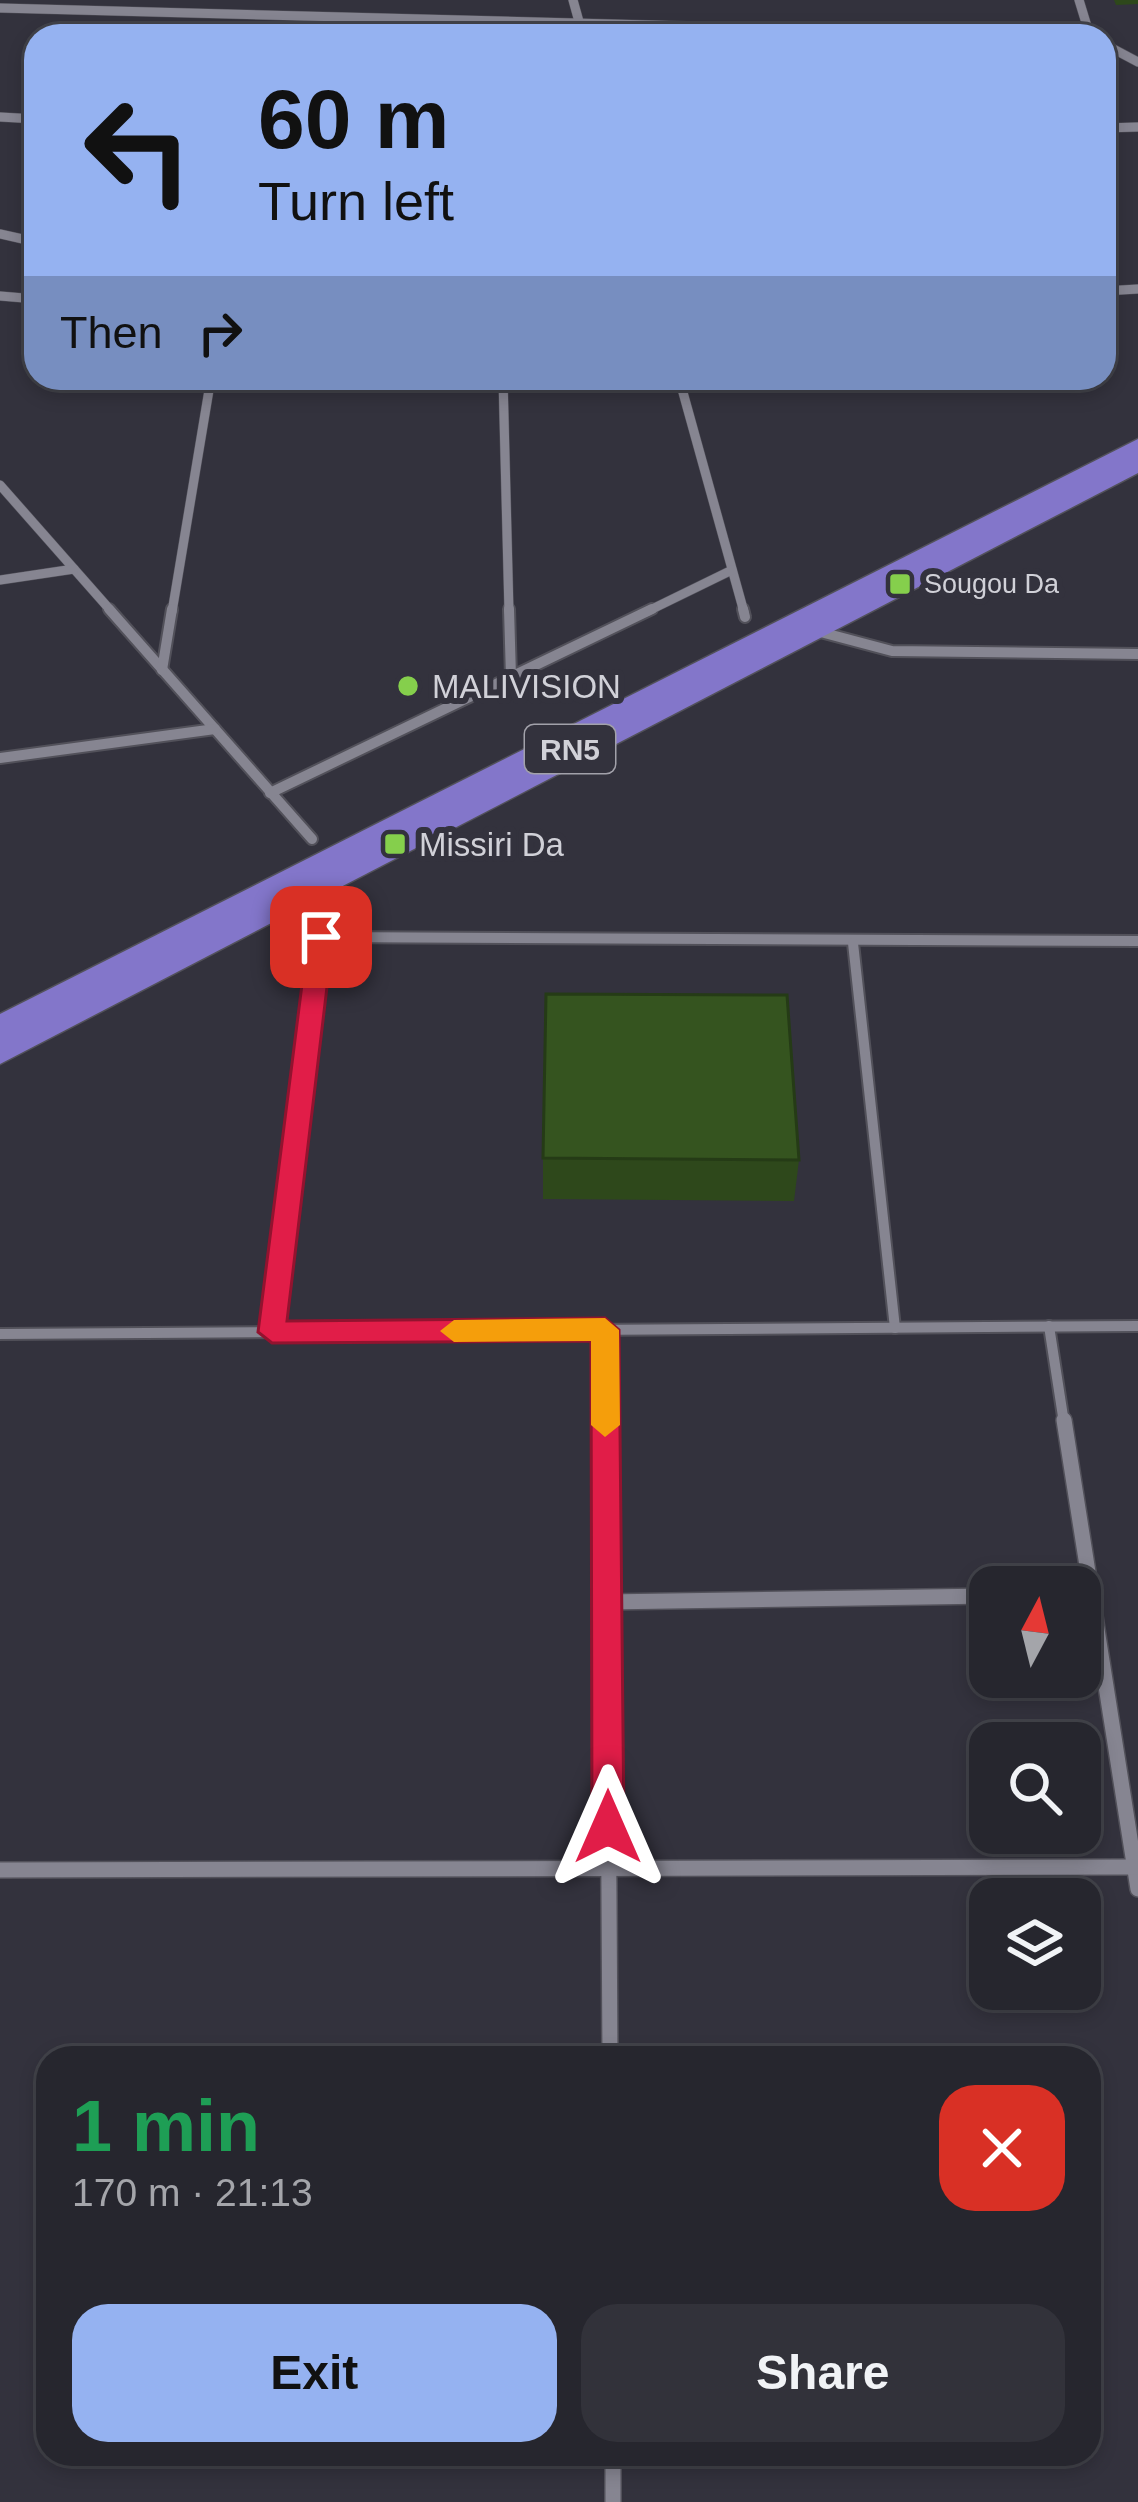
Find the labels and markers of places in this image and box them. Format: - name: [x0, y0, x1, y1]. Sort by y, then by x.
- place label: Sougou Da: [924, 569, 1060, 599]
- marker: Sougou Da: [887, 571, 913, 597]
- place label: MALIVISION: [432, 668, 621, 705]
- marker: MALIVISION: [395, 673, 421, 699]
- place label: Missiri Da: [419, 826, 564, 863]
- marker: Missiri Da: [382, 831, 408, 857]
- pin: [270, 886, 372, 988]

